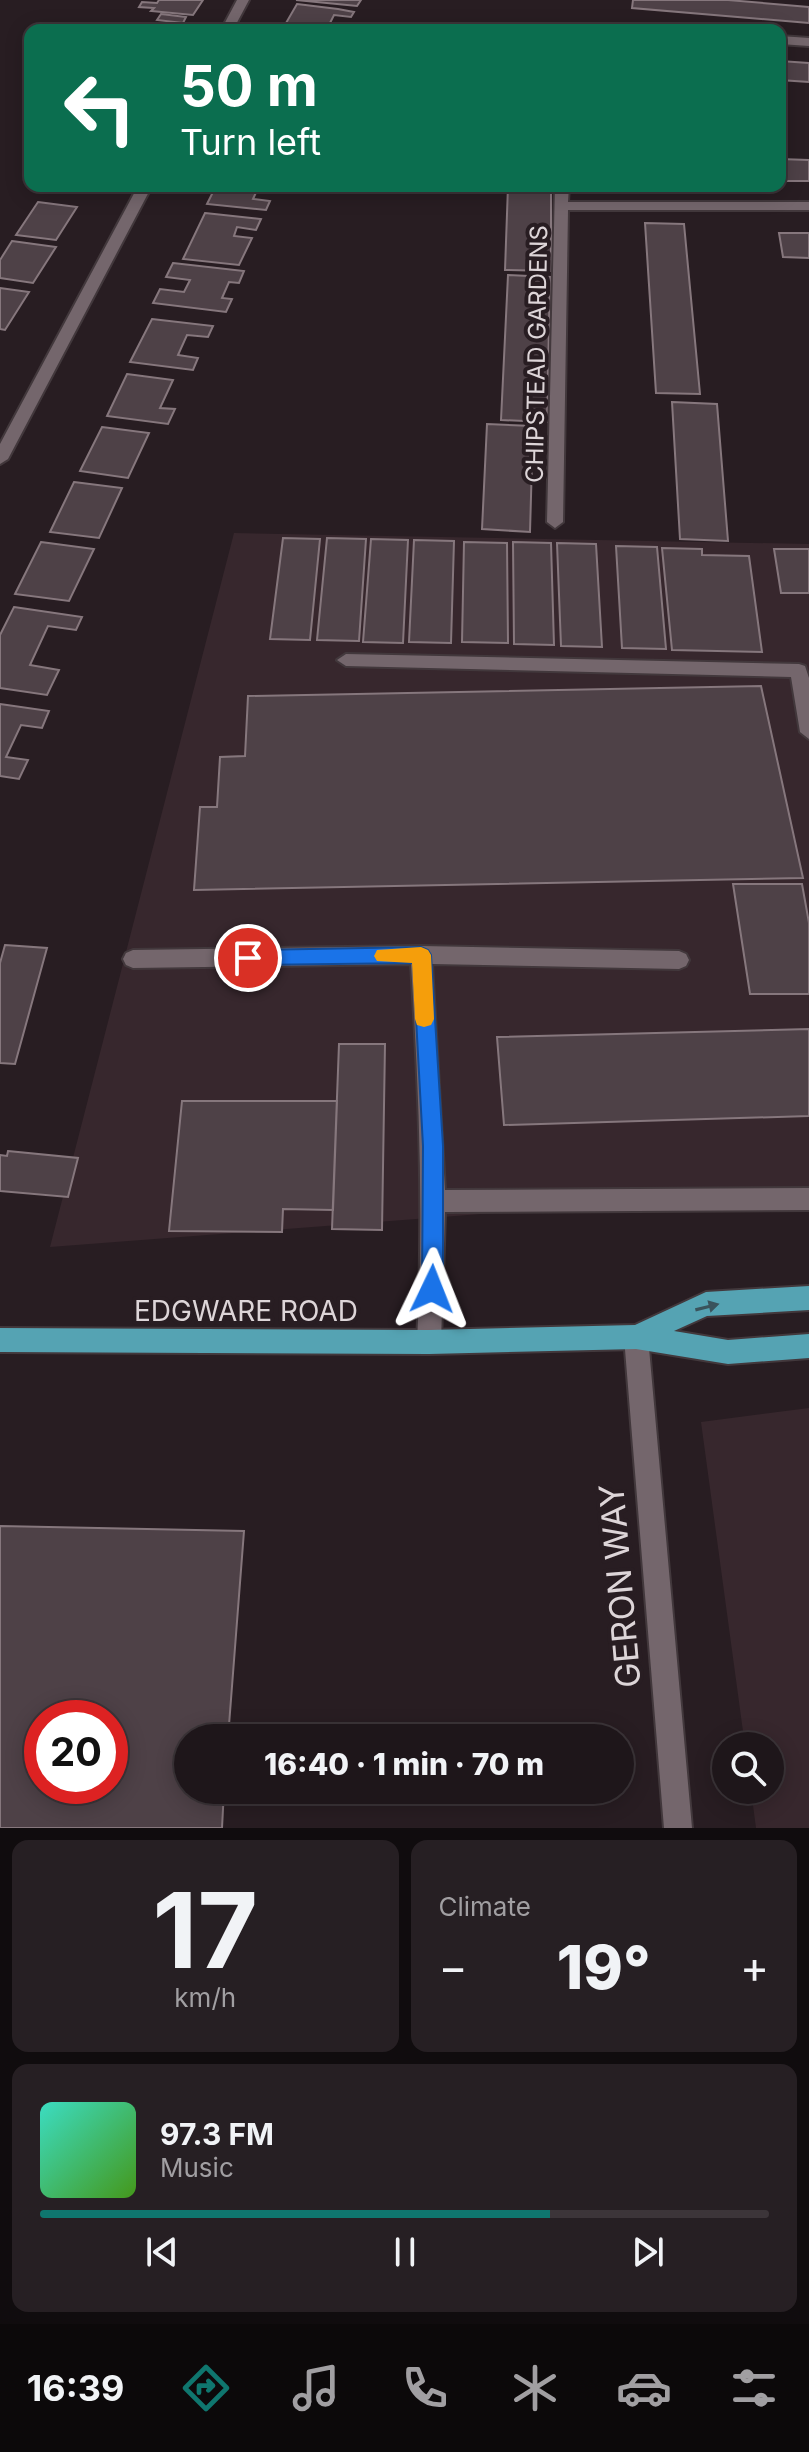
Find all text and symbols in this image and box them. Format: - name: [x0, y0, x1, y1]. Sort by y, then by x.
- text: 50 m: [180, 52, 318, 120]
- icon: left: [48, 56, 152, 160]
- text: Turn left: [180, 120, 321, 164]
- street label: CHIPSTEAD GARDENS: [520, 225, 553, 483]
- pin: [214, 924, 282, 992]
- icon: arrive: [226, 936, 270, 980]
- position arrow: [390, 1247, 474, 1331]
- street label: EDGWARE ROAD: [134, 1294, 358, 1328]
- one-way arrow: [695, 1300, 720, 1312]
- street label: GERON WAY: [590, 1482, 649, 1690]
- speed limit sign: 20: [24, 1700, 128, 1804]
- map controls: [712, 1732, 784, 1804]
- button: search: [712, 1732, 784, 1804]
- text: 16:40 · 1 min · 70 m: [264, 1746, 544, 1782]
- text: 17: [153, 1867, 258, 1993]
- text: Climate: [439, 1891, 531, 1922]
- text: 19°: [557, 1931, 651, 2003]
- text: −: [439, 1940, 468, 1994]
- text: +: [740, 1940, 769, 1994]
- text: km/h: [174, 1982, 236, 2013]
- text: 97.3 FM: [160, 2116, 274, 2152]
- text: Music: [160, 2152, 234, 2183]
- icon: previous: [140, 2230, 184, 2274]
- icon: pause: [383, 2230, 427, 2274]
- icon: next: [626, 2230, 670, 2274]
- icon: directions: [178, 2360, 234, 2416]
- icon: music: [288, 2360, 344, 2416]
- icon: phone: [397, 2360, 453, 2416]
- icon: climate: [507, 2360, 563, 2416]
- icon: car: [616, 2360, 672, 2416]
- icon: filters: [726, 2360, 782, 2416]
- text: 16:39: [27, 2366, 124, 2410]

